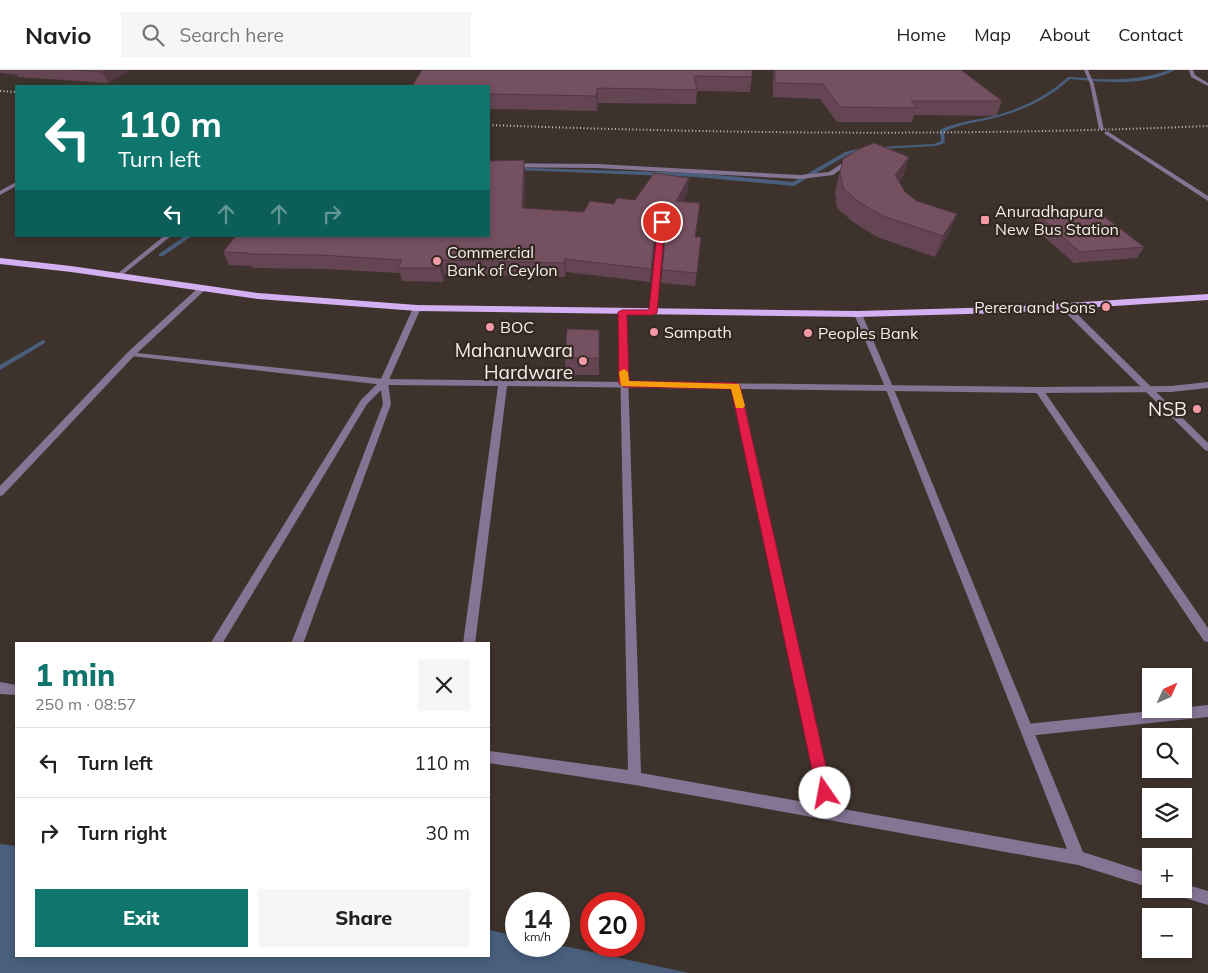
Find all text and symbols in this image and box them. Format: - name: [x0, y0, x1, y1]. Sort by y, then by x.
- search box: [121, 12, 471, 57]
- text: Navio: [25, 20, 91, 50]
- icon: search: [139, 21, 167, 49]
- text: Search here: [179, 23, 284, 47]
- text: Home: [896, 23, 946, 46]
- text: Map: [974, 23, 1011, 46]
- text: About: [1039, 23, 1090, 46]
- text: Contact: [1118, 23, 1183, 46]
- text: 110 m: [118, 102, 222, 146]
- icon: left: [35, 105, 100, 170]
- text: Turn left: [118, 145, 201, 173]
- icon: left: [159, 200, 187, 228]
- icon: ahead: [212, 200, 240, 228]
- icon: ahead: [265, 200, 293, 228]
- icon: right: [318, 200, 346, 228]
- pin: [641, 201, 683, 243]
- place label: Anuradhapura New Bus Station: [995, 201, 1119, 239]
- icon: arrive: [648, 208, 676, 236]
- marker: Anuradhapura New Bus Station: [979, 214, 991, 226]
- place label: Commercial Bank of Ceylon: [447, 242, 558, 280]
- marker: Commercial Bank of Ceylon: [431, 255, 443, 267]
- place label: Perera and Sons: [974, 297, 1096, 317]
- marker: Perera and Sons: [1100, 301, 1112, 313]
- place label: BOC: [500, 317, 534, 337]
- marker: BOC: [484, 321, 496, 333]
- place label: Sampath: [664, 322, 732, 342]
- place label: Peoples Bank: [818, 323, 919, 343]
- marker: Sampath: [648, 326, 660, 338]
- marker: Peoples Bank: [802, 327, 814, 339]
- place label: Mahanuwara Hardware: [455, 338, 573, 384]
- marker: Mahanuwara Hardware: [577, 355, 589, 367]
- place label: NSB: [1148, 397, 1187, 421]
- marker: NSB: [1191, 403, 1203, 415]
- text: 1 min: [35, 656, 115, 694]
- button: close: [418, 659, 470, 711]
- north arrow: [1142, 668, 1192, 718]
- map controls: [1142, 668, 1192, 958]
- text: 250 m · 08:57: [35, 694, 136, 714]
- button: search: [1142, 728, 1192, 778]
- icon: left: [35, 749, 63, 777]
- text: Turn left: [78, 751, 153, 775]
- text: 110 m: [414, 751, 470, 775]
- position arrow: [798, 766, 850, 818]
- button: layers: [1142, 788, 1192, 838]
- icon: right: [35, 819, 63, 847]
- text: Turn right: [78, 821, 167, 845]
- text: 30 m: [426, 821, 470, 845]
- button: +: [1142, 848, 1192, 898]
- button: Exit: [35, 889, 248, 947]
- button: Share: [258, 889, 470, 947]
- speed limit sign: 20: [580, 892, 645, 957]
- text: 14: [522, 903, 553, 934]
- button: −: [1142, 908, 1192, 958]
- text: km/h: [524, 929, 551, 944]

